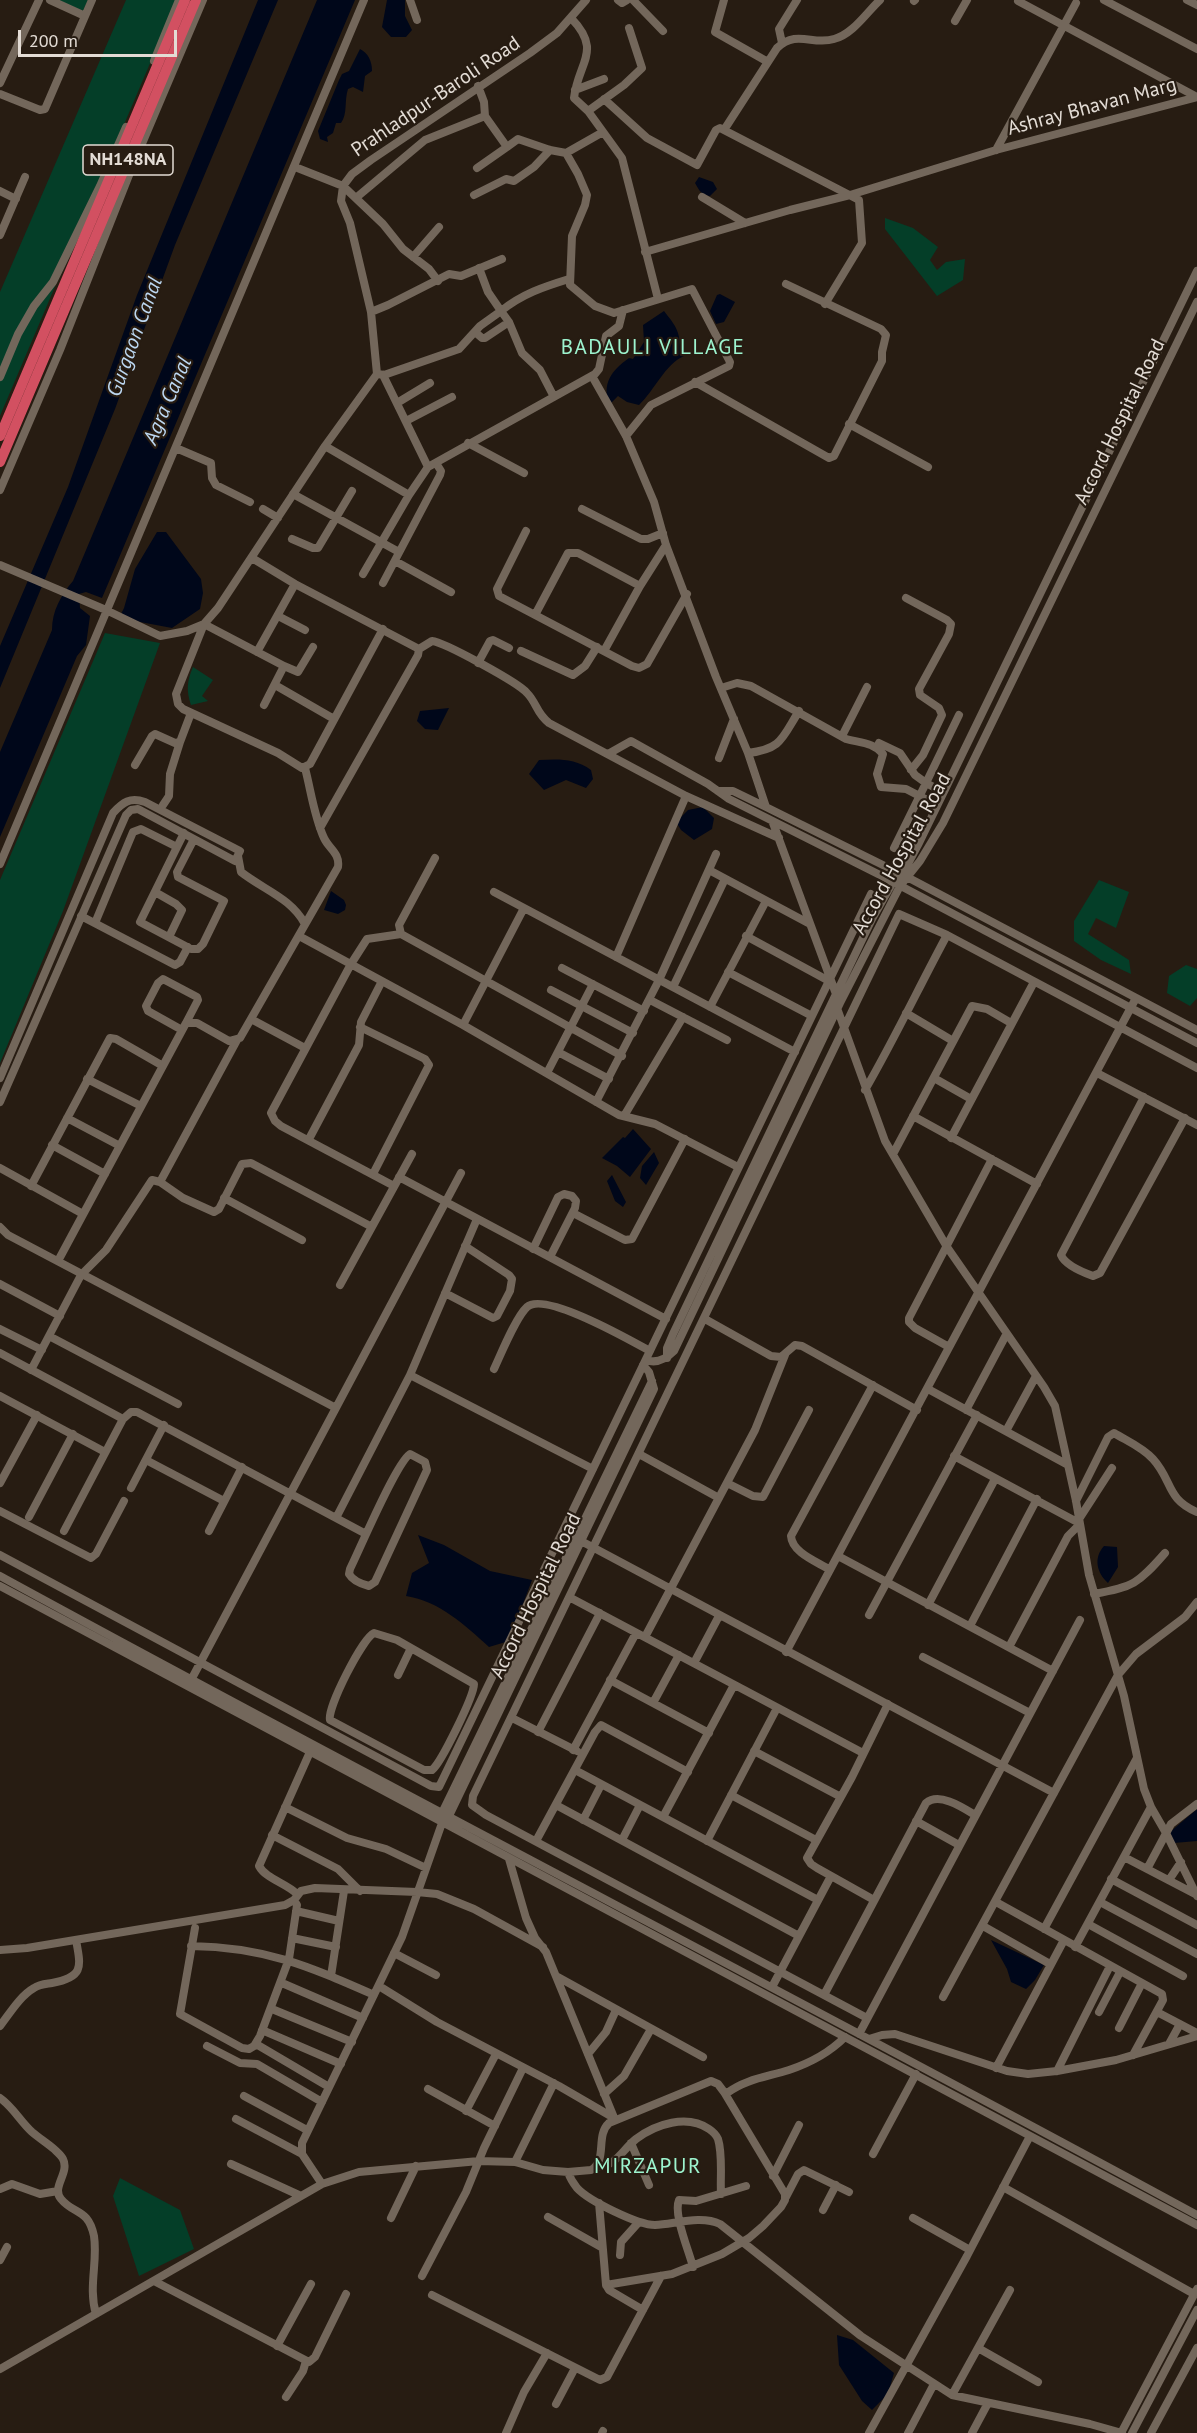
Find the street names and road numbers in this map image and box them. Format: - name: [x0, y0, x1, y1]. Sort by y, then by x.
- street label: Prahladpur-Baroli Road: [347, 32, 525, 162]
- street label: Ashray Bhavan Marg: [1005, 73, 1179, 141]
- road number: NH148NA: [83, 145, 173, 175]
- street label: Accord Hospital Road: [1070, 335, 1170, 509]
- street label: Accord Hospital Road: [848, 769, 956, 939]
- street label: Accord Hospital Road: [486, 1509, 586, 1683]

